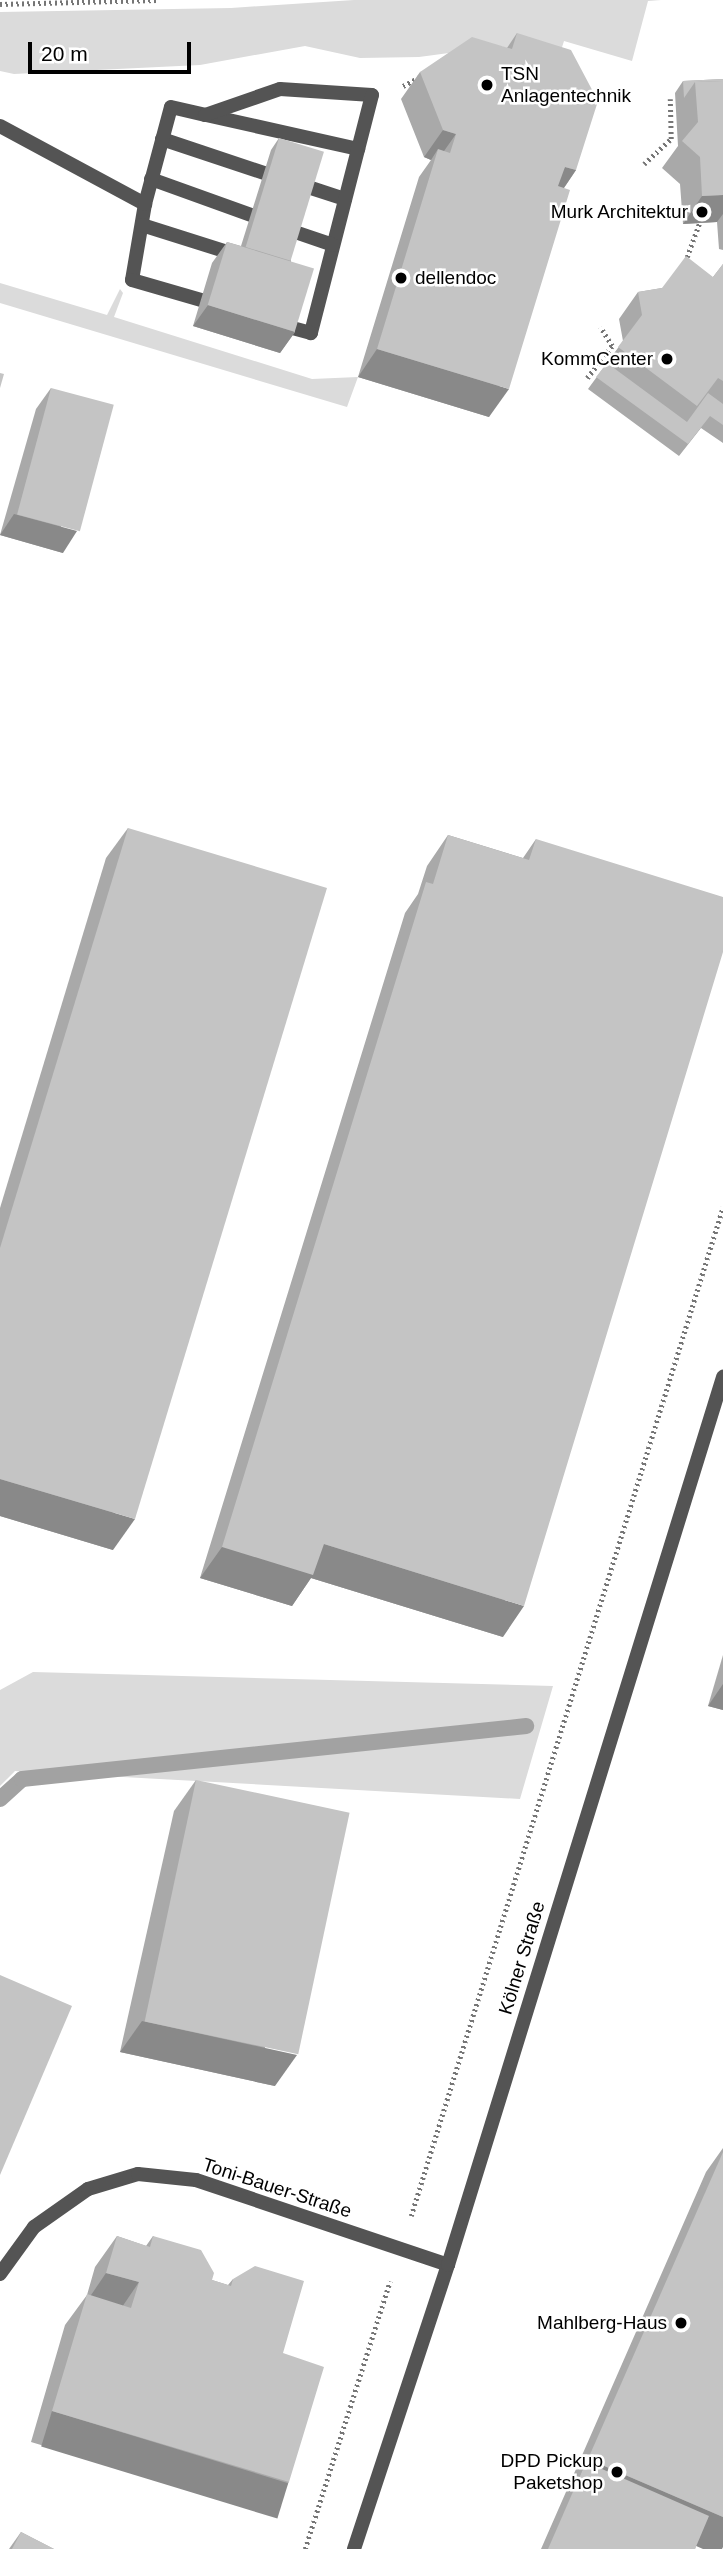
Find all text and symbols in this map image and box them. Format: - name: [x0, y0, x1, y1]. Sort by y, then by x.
- scale bar: [32, 28, 194, 72]
- text: 20 m: [41, 42, 88, 65]
- place label: TSN Anlagentechnik: [501, 63, 631, 107]
- marker: TSN Anlagentechnik: [479, 77, 495, 93]
- place label: Murk Architektur: [550, 201, 688, 223]
- marker: Murk Architektur: [694, 204, 710, 220]
- place label: dellendoc: [415, 267, 496, 289]
- marker: dellendoc: [393, 270, 409, 286]
- place label: KommCenter: [541, 348, 653, 370]
- marker: KommCenter: [659, 351, 675, 367]
- street label: Kölner Straße: [494, 1899, 550, 2017]
- street label: Toni-Bauer-Straße: [200, 2153, 354, 2223]
- place label: Mahlberg-Haus: [537, 2312, 667, 2334]
- marker: Mahlberg-Haus: [673, 2315, 689, 2331]
- place label: DPD Pickup Paketshop: [501, 2450, 603, 2494]
- marker: DPD Pickup Paketshop: [609, 2464, 625, 2480]

